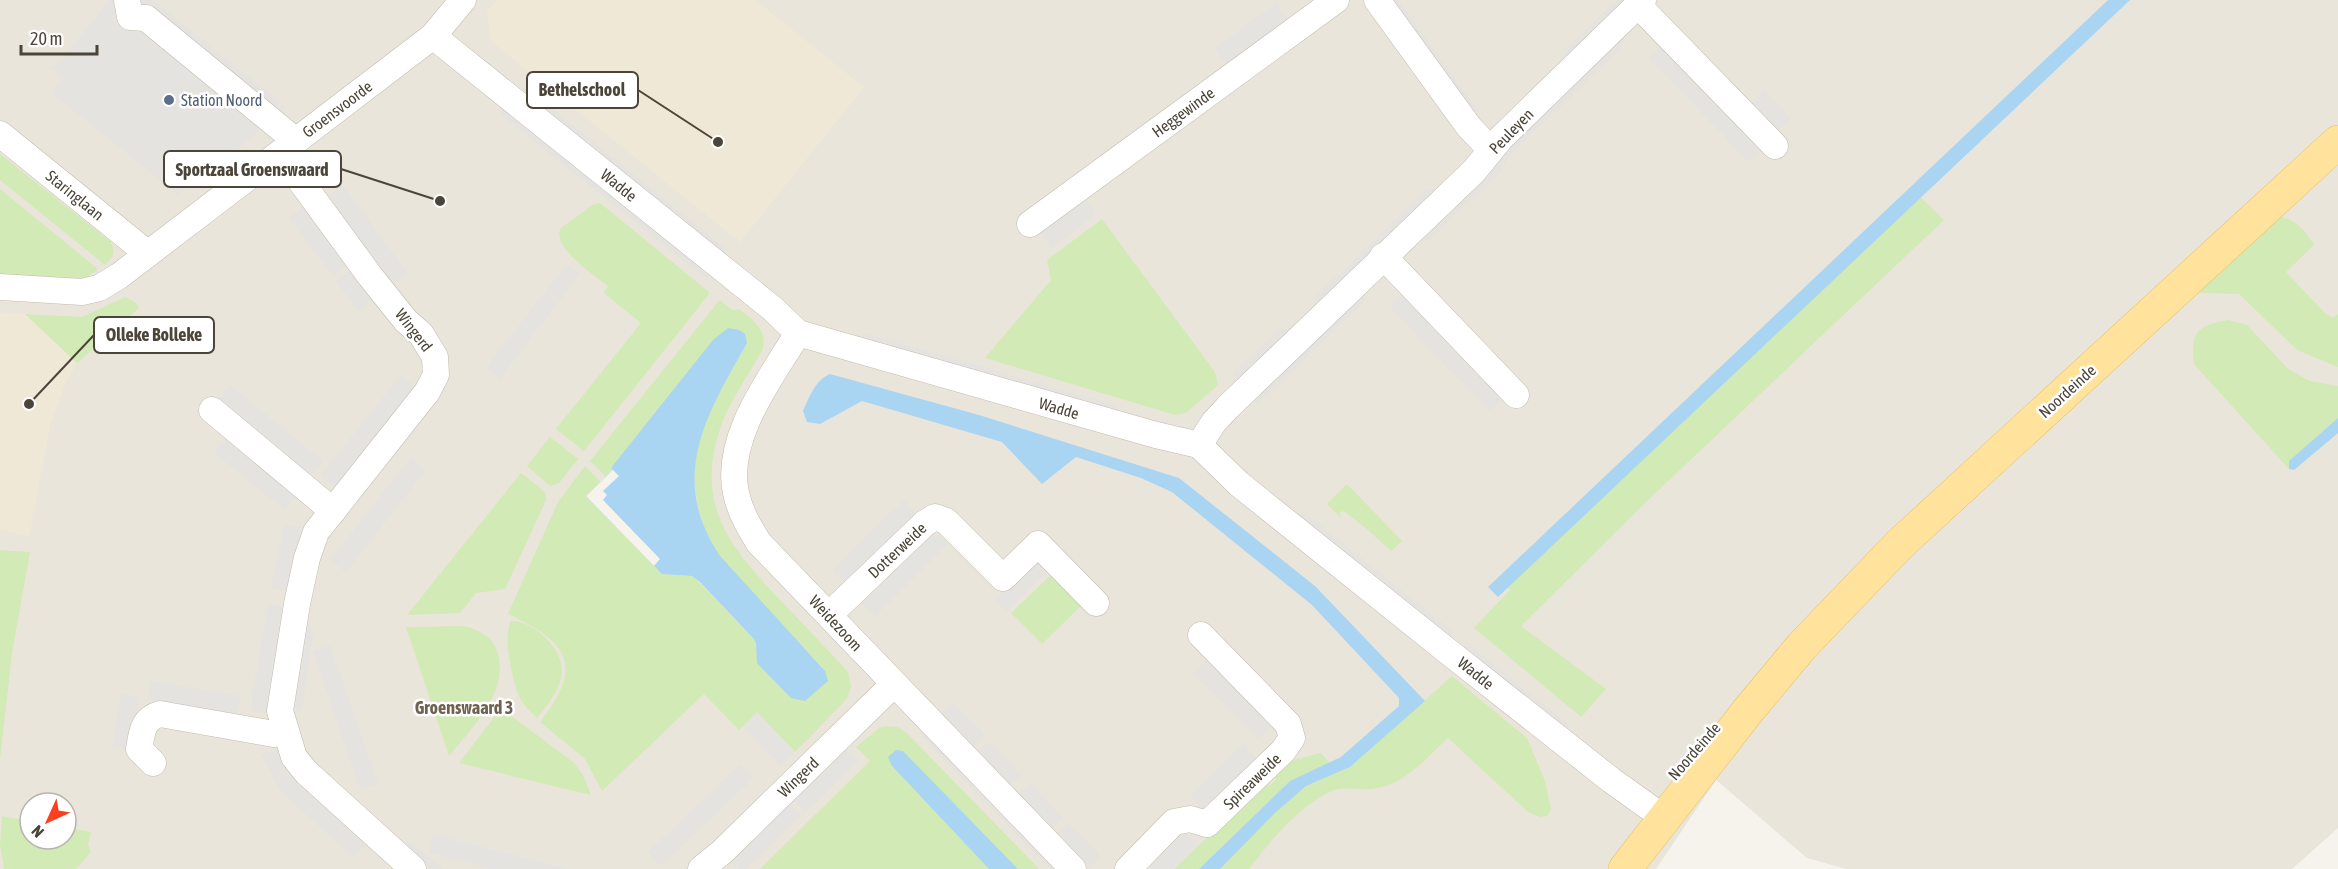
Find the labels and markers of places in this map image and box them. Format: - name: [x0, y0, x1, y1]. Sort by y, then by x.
- callout: Bethelschool: [527, 72, 638, 108]
- place label: Station Noord: [181, 91, 262, 109]
- marker: Station Noord: [162, 93, 176, 107]
- callout: Sportzaal Groenswaard: [164, 151, 341, 187]
- callout: Olleke Bolleke: [94, 317, 214, 353]

